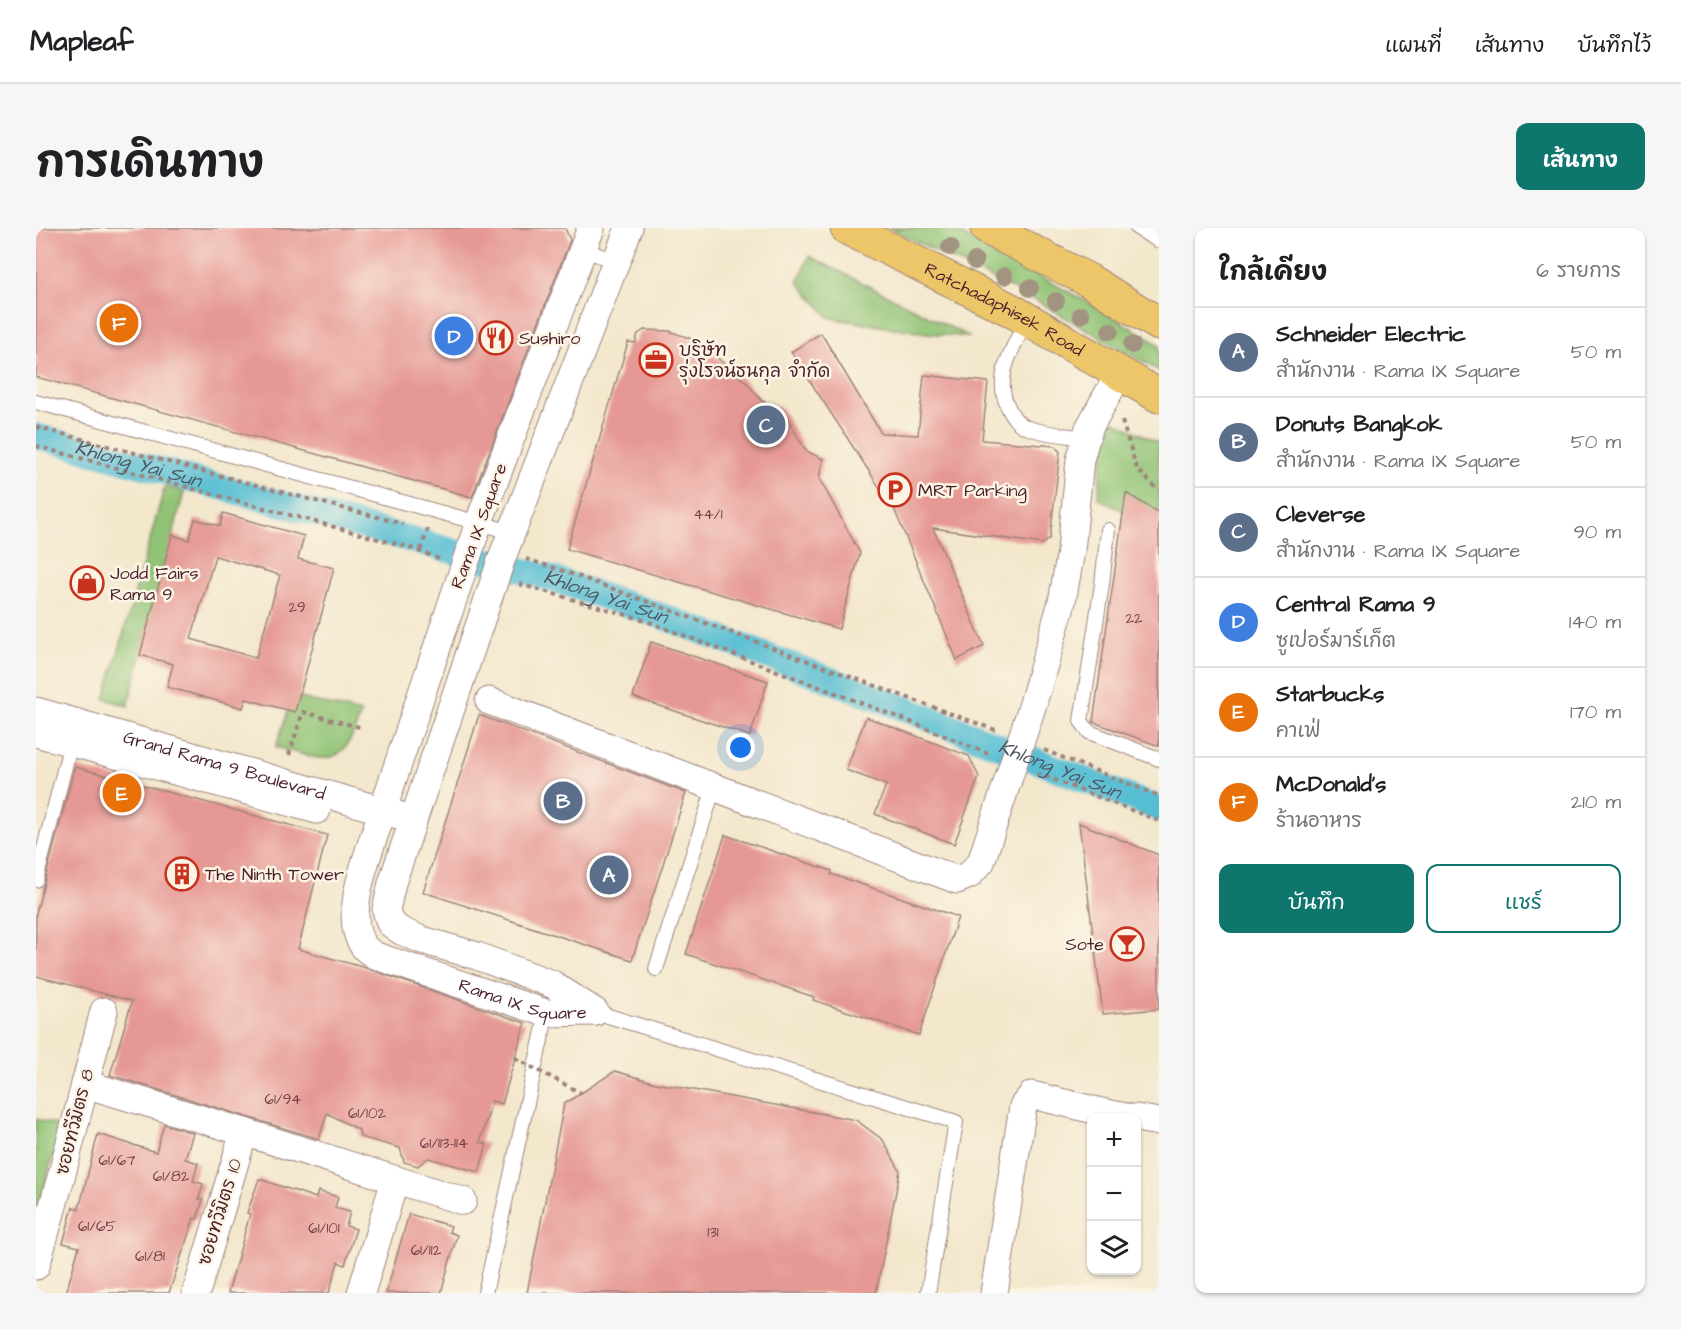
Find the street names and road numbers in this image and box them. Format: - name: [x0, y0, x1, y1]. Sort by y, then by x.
- street label: Ratchadaphisek Road: [920, 256, 1088, 362]
- street label: Rama IX Square: [445, 460, 513, 592]
- street label: Grand Rama 9 Boulevard: [120, 724, 328, 806]
- street label: Rama IX Square: [455, 972, 587, 1026]
- street label: ซอยทวีมิตร 8: [50, 1066, 100, 1178]
- street label: ซอยทวีมิตร 10: [192, 1156, 248, 1268]

